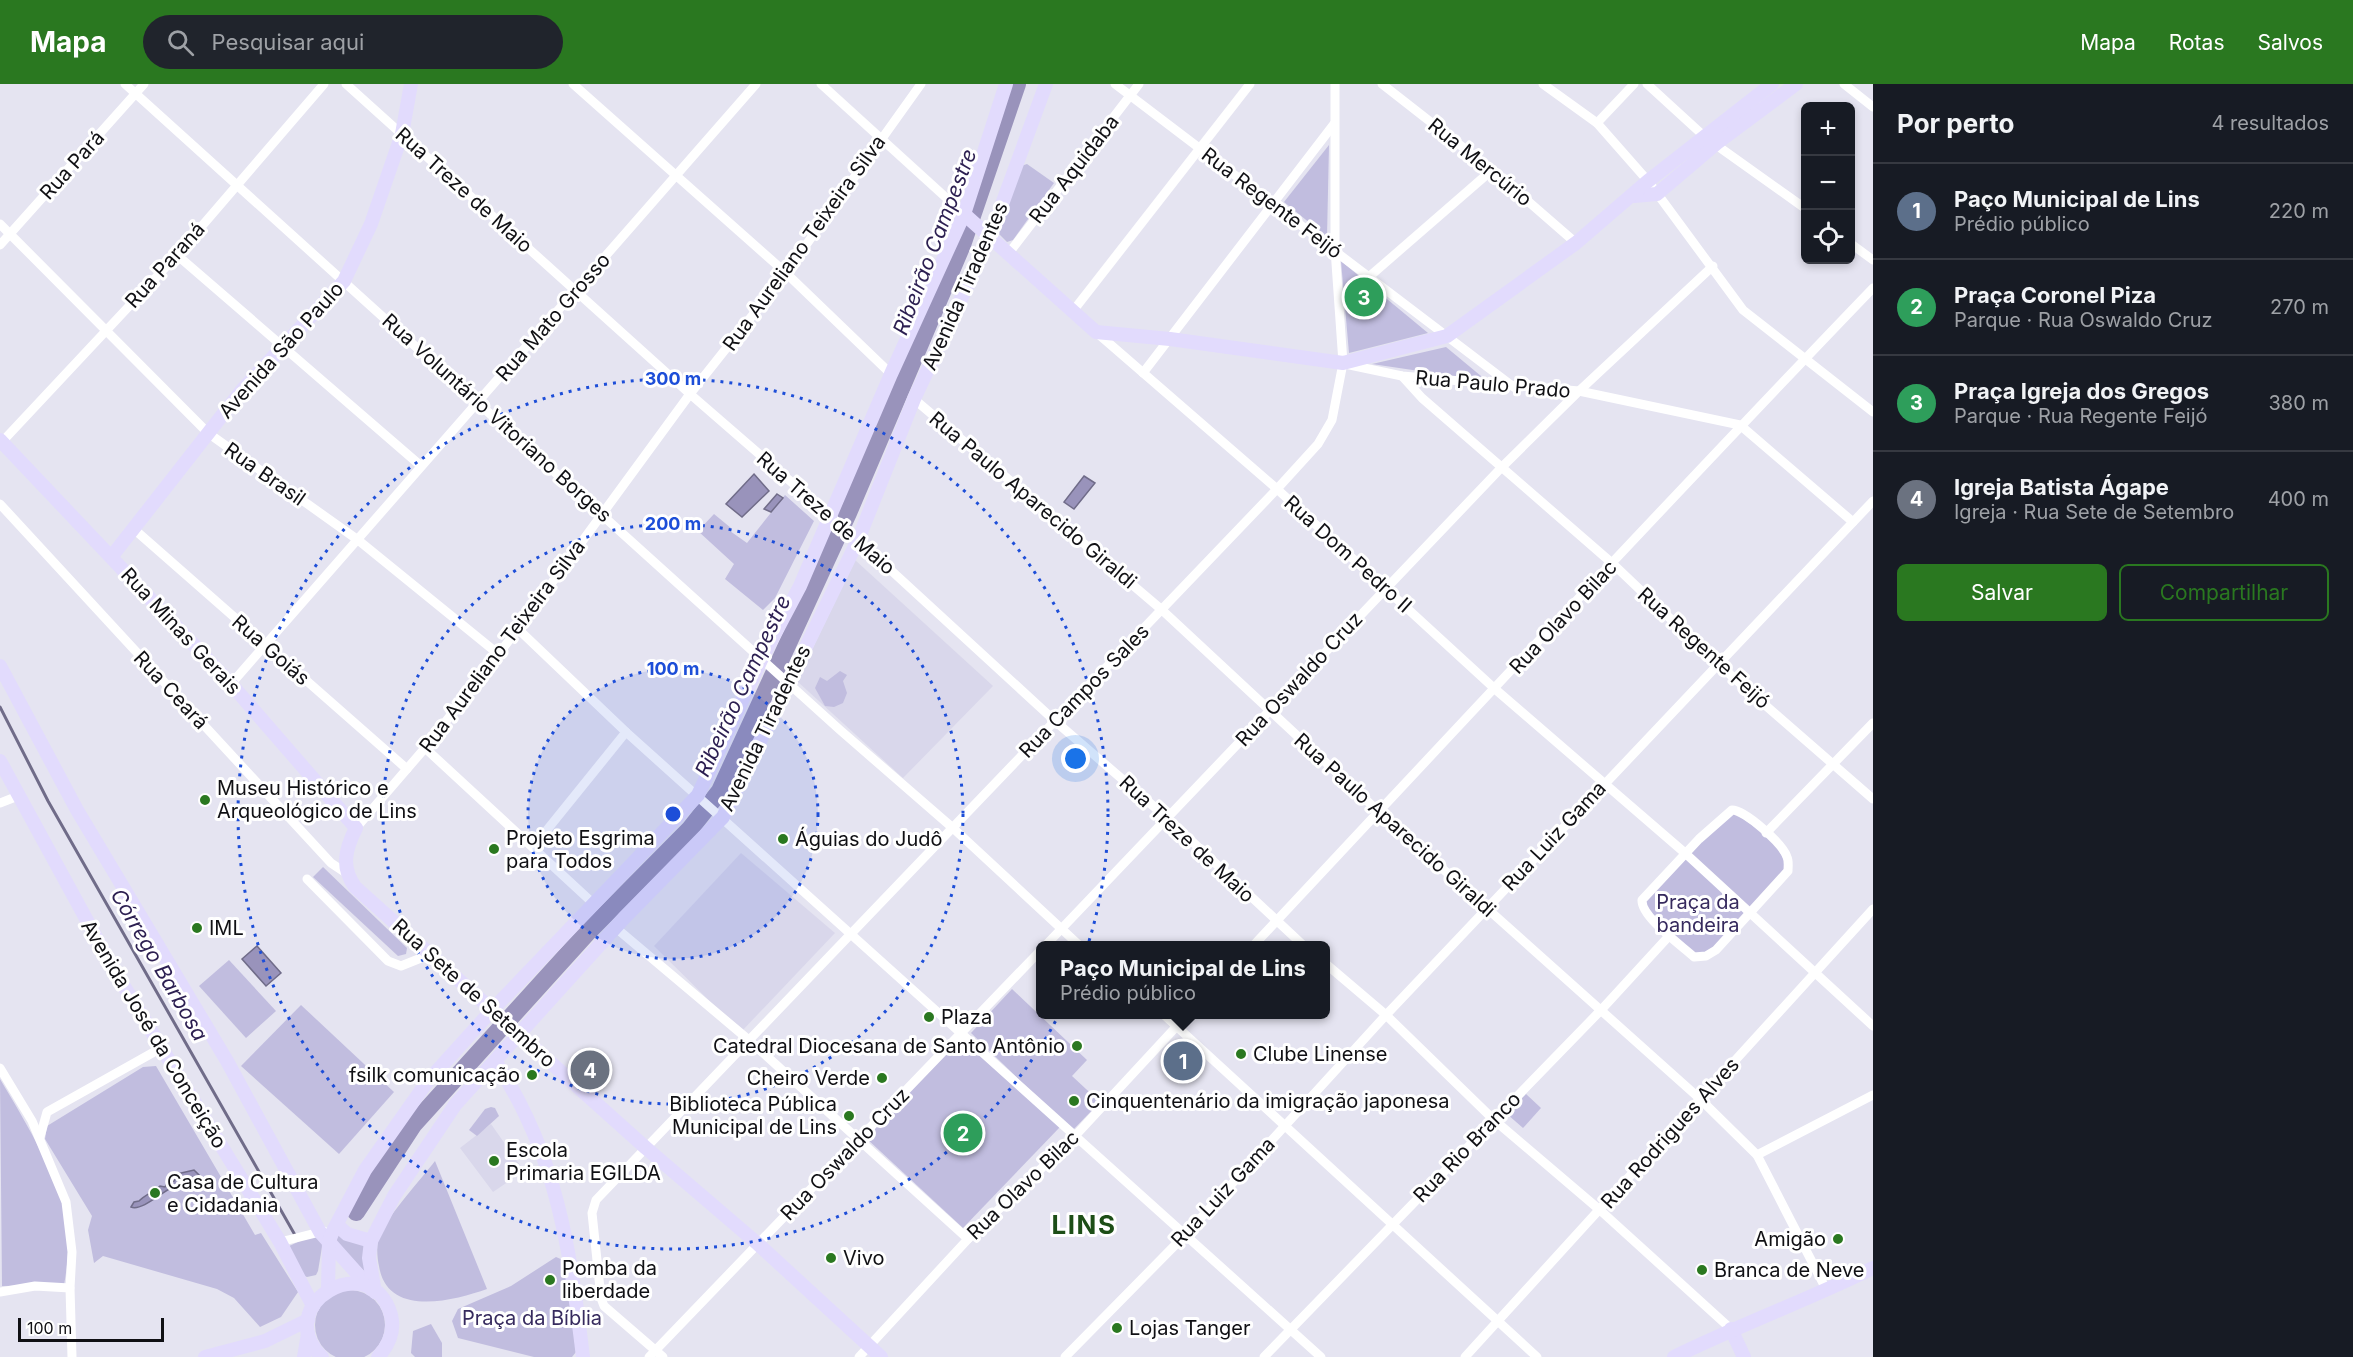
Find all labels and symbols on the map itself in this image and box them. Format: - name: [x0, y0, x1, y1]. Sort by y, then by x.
- street label: Rua Aquidaba: [1024, 110, 1124, 228]
- street label: Rua Mercúrio: [1423, 113, 1537, 211]
- street label: Rua Treze de Maio: [391, 122, 537, 258]
- street label: Rua Pará: [35, 126, 109, 204]
- street label: Rua Aureliano Teixeira Silva: [718, 131, 890, 355]
- street label: Rua Regente Feijó: [1197, 142, 1347, 264]
- water label: Ribeirão Campestre: [888, 145, 982, 338]
- street label: Avenida Tiradentes: [917, 198, 1013, 374]
- street label: Rua Paraná: [120, 217, 210, 313]
- street label: Rua Mato Grosso: [491, 248, 615, 386]
- pin: 3: [1344, 274, 1384, 320]
- street label: Avenida São Paulo: [214, 277, 348, 423]
- street label: Rua Voluntário Vitoriano Borges: [377, 309, 617, 527]
- street label: Rua Paulo Prado: [1414, 365, 1572, 403]
- text: 300 m: [645, 368, 701, 389]
- street label: Rua Paulo Aparecido Giraldi: [925, 406, 1141, 594]
- street label: Rua Brasil: [220, 437, 310, 511]
- street label: Rua Treze de Maio: [752, 446, 900, 580]
- street label: Rua Dom Pedro II: [1279, 490, 1417, 618]
- text: 200 m: [645, 513, 701, 534]
- street label: Rua Aureliano Teixeira Silva: [414, 535, 590, 757]
- street label: Rua Olavo Bilac: [1504, 555, 1622, 679]
- street label: Rua Minas Gerais: [116, 563, 246, 699]
- street label: Rua Regente Feijó: [1633, 582, 1775, 714]
- water label: Ribeirão Campestre: [690, 591, 796, 780]
- street label: Rua Oswaldo Cruz: [1231, 607, 1367, 751]
- street label: Rua Goiás: [227, 610, 315, 690]
- street label: Rua Campos Sales: [1014, 619, 1154, 763]
- street label: Avenida Tiradentes: [714, 641, 816, 815]
- street label: Rua Ceará: [129, 646, 213, 734]
- text: 100 m: [647, 658, 699, 679]
- street label: Rua Paulo Aparecido Giraldi: [1289, 728, 1501, 922]
- your location: [1061, 744, 1090, 773]
- street label: Rua Treze de Maio: [1115, 770, 1259, 908]
- place label: Museu Histórico e Arqueológico de Lins: [217, 776, 417, 823]
- street label: Rua Luiz Gama: [1497, 776, 1611, 896]
- marker: Museu Histórico e Arqueológico de Lins: [198, 793, 212, 807]
- centre of rings: [663, 804, 683, 824]
- place label: Projeto Esgrima para Todos: [506, 826, 655, 873]
- place label: Águias do Judô: [795, 826, 943, 851]
- marker: Águias do Judô: [776, 832, 790, 846]
- marker: Projeto Esgrima para Todos: [487, 842, 501, 856]
- water label: Córrego Barbosa: [106, 884, 213, 1045]
- park label: Praça da bandeira: [1656, 890, 1740, 937]
- street label: Rua Sete de Setembro: [388, 914, 560, 1072]
- street label: Avenida José da Conceição: [76, 915, 232, 1153]
- place label: IML: [209, 916, 244, 940]
- marker: IML: [190, 921, 204, 935]
- place label: Plaza: [941, 1005, 992, 1029]
- marker: Plaza: [922, 1010, 936, 1024]
- place label: Catedral Diocesana de Santo Antônio: [713, 1034, 1065, 1058]
- pin: 1: [1164, 1038, 1202, 1084]
- marker: Catedral Diocesana de Santo Antônio: [1070, 1039, 1084, 1053]
- place label: Clube Linense: [1253, 1042, 1387, 1066]
- marker: Clube Linense: [1234, 1047, 1248, 1061]
- pin: 4: [570, 1048, 610, 1092]
- street label: Rua Rodrigues Alves: [1596, 1053, 1744, 1213]
- place label: fsilk comunicação: [349, 1063, 520, 1087]
- place label: Cheiro Verde: [747, 1066, 870, 1090]
- marker: fsilk comunicação: [525, 1068, 539, 1082]
- marker: Cheiro Verde: [875, 1071, 889, 1085]
- street label: Rua Oswaldo Cruz: [776, 1083, 914, 1225]
- street label: Rua Rio Branco: [1408, 1087, 1526, 1207]
- place label: Cinquentenário da imigração japonesa: [1086, 1089, 1450, 1113]
- place label: Biblioteca Pública Municipal de Lins: [669, 1092, 837, 1139]
- marker: Cinquentenário da imigração japonesa: [1067, 1094, 1081, 1108]
- marker: Biblioteca Pública Municipal de Lins: [842, 1109, 856, 1123]
- pin: 2: [944, 1110, 982, 1156]
- street label: Rua Olavo Bilac: [962, 1125, 1084, 1245]
- street label: Rua Luiz Gama: [1166, 1132, 1280, 1252]
- place label: Escola Primaria EGILDA: [506, 1138, 661, 1185]
- marker: Escola Primaria EGILDA: [487, 1154, 501, 1168]
- place label: Casa de Cultura e Cidadania: [167, 1170, 318, 1217]
- marker: Casa de Cultura e Cidadania: [148, 1186, 162, 1200]
- district label: LINS: [1052, 1209, 1116, 1240]
- place label: Amigão: [1754, 1227, 1826, 1251]
- marker: Amigão: [1831, 1232, 1845, 1246]
- place label: Vivo: [843, 1246, 884, 1270]
- marker: Vivo: [824, 1251, 838, 1265]
- place label: Pomba da liberdade: [562, 1256, 657, 1303]
- place label: Branca de Neve: [1714, 1258, 1865, 1282]
- marker: Branca de Neve: [1695, 1263, 1709, 1277]
- marker: Pomba da liberdade: [543, 1273, 557, 1287]
- park label: Praça da Bíblia: [462, 1306, 602, 1330]
- scale bar: [18, 1315, 164, 1342]
- place label: Lojas Tanger: [1129, 1316, 1251, 1340]
- marker: Lojas Tanger: [1110, 1321, 1124, 1335]

